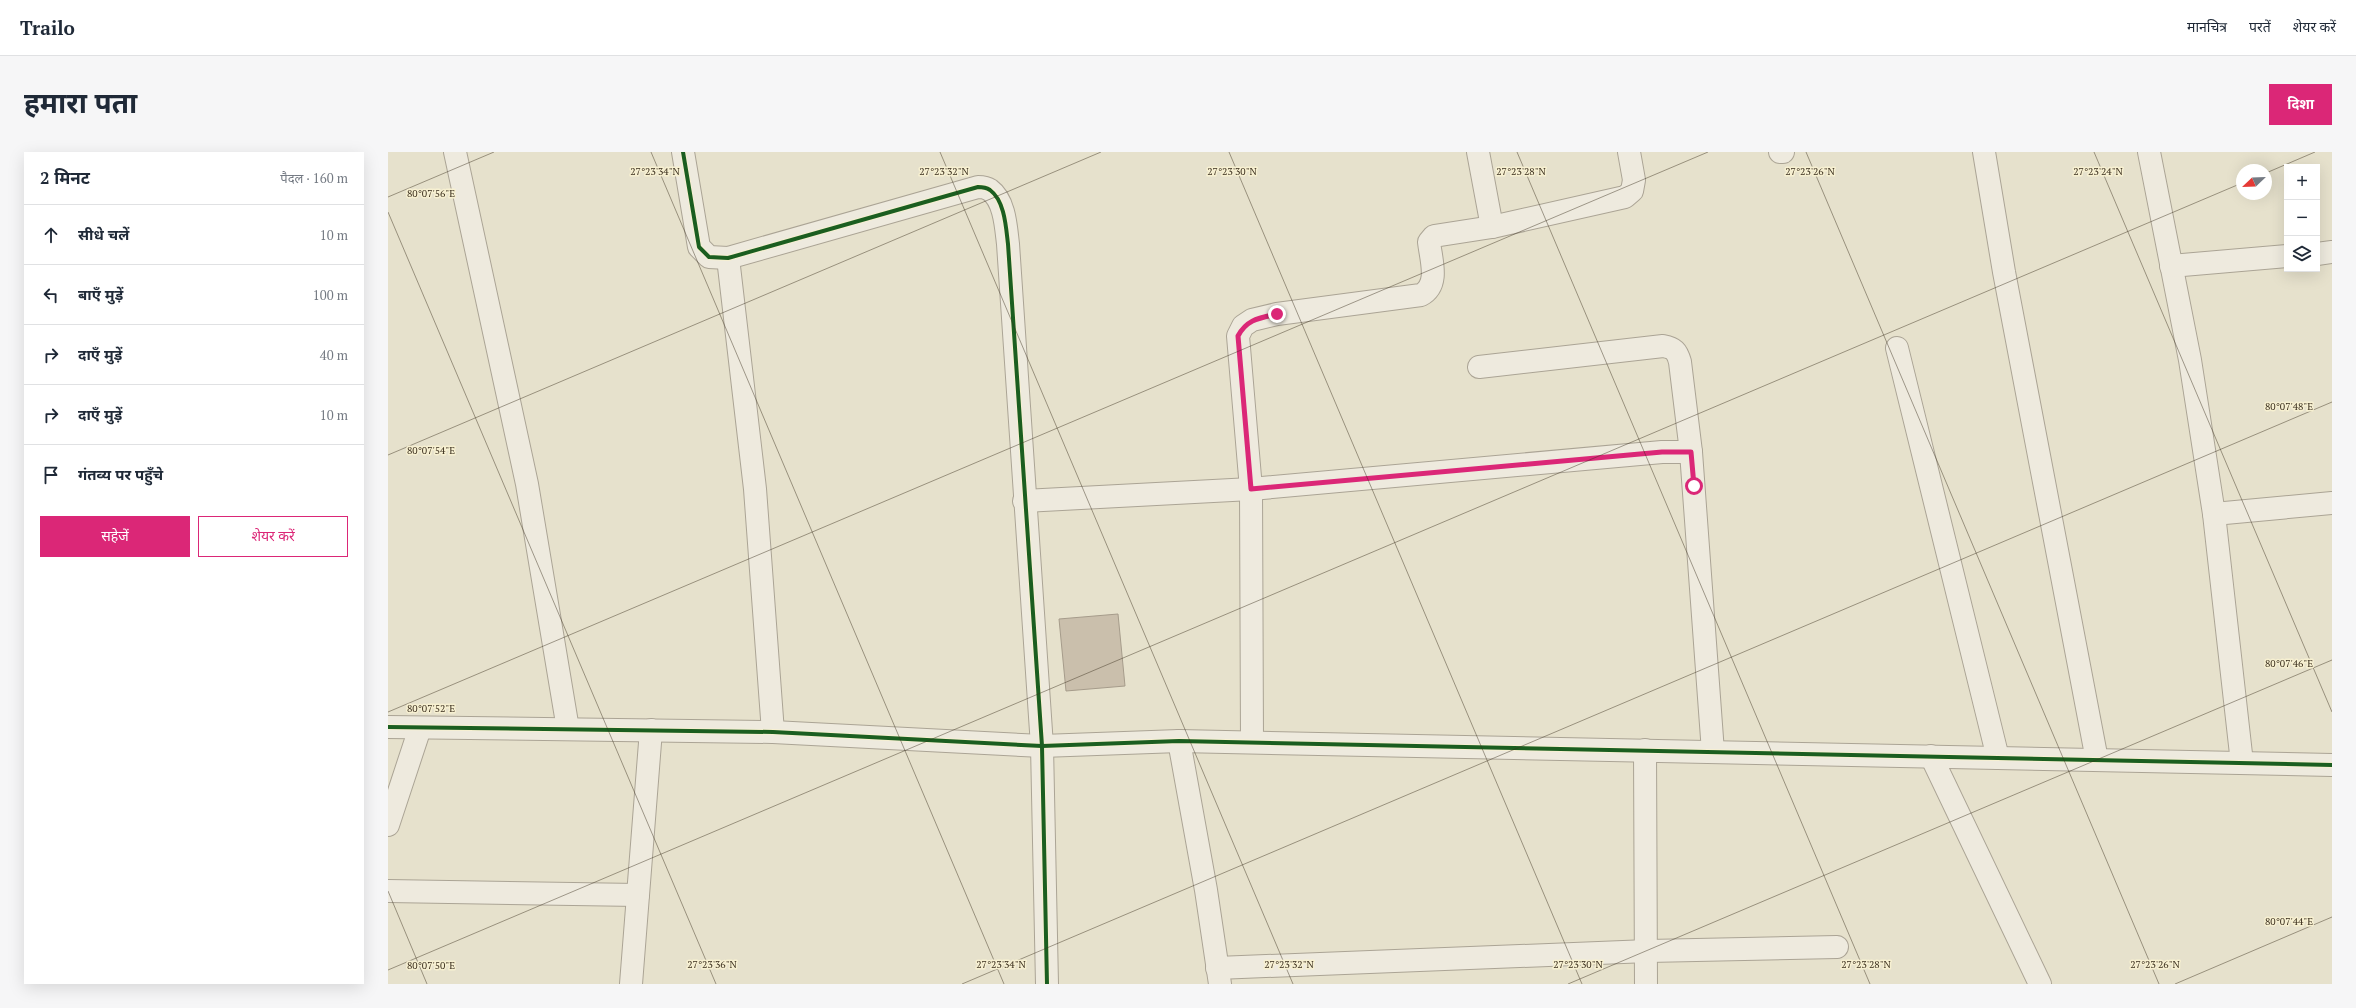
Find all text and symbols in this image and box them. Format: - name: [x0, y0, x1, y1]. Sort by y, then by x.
- text: Trailo: [20, 15, 75, 40]
- text: मानचित्र: [2187, 17, 2227, 36]
- text: परतें: [2249, 17, 2271, 36]
- text: शेयर करें: [2293, 17, 2336, 36]
- text: हमारा पता: [24, 84, 137, 121]
- button: दिशा: [2269, 84, 2332, 125]
- north arrow: [2236, 164, 2272, 200]
- map controls: [2284, 164, 2320, 272]
- button: +: [2284, 164, 2320, 200]
- text: 27°23'34"N: [630, 165, 680, 178]
- text: 27°23'32"N: [919, 165, 969, 178]
- text: 27°23'30"N: [1207, 165, 1257, 178]
- text: 27°23'28"N: [1496, 165, 1546, 178]
- text: 27°23'26"N: [1785, 165, 1835, 178]
- text: 27°23'24"N: [2073, 165, 2123, 178]
- text: 2 मिनट: [40, 166, 90, 189]
- text: पैदल · 160 m: [280, 169, 348, 187]
- text: 80°07'56"E: [407, 187, 455, 200]
- button: −: [2284, 200, 2320, 236]
- icon: ahead: [40, 224, 62, 246]
- text: सीधे चलें: [78, 224, 129, 244]
- text: 10 m: [320, 226, 348, 244]
- button: layers: [2284, 236, 2320, 272]
- icon: left: [40, 284, 62, 306]
- text: बाएँ मुड़ें: [78, 284, 123, 304]
- text: 100 m: [313, 286, 348, 304]
- route end: [1268, 305, 1286, 323]
- icon: right: [40, 344, 62, 366]
- text: दाएँ मुड़ें: [78, 344, 122, 364]
- text: 40 m: [320, 346, 348, 364]
- text: 80°07'48"E: [2265, 400, 2313, 413]
- icon: right: [40, 404, 62, 426]
- text: दाएँ मुड़ें: [78, 404, 122, 424]
- text: 10 m: [320, 406, 348, 424]
- text: 80°07'54"E: [407, 444, 455, 457]
- icon: arrive: [40, 464, 62, 486]
- text: गंतव्य पर पहुँचे: [78, 464, 163, 484]
- route start: [1685, 477, 1703, 495]
- button: सहेजें: [40, 516, 190, 557]
- button: शेयर करें: [198, 516, 348, 557]
- text: 80°07'46"E: [2265, 657, 2313, 670]
- text: 80°07'52"E: [407, 702, 455, 715]
- text: 80°07'44"E: [2265, 915, 2313, 928]
- text: 27°23'36"N: [687, 958, 737, 971]
- text: 27°23'34"N: [976, 958, 1026, 971]
- text: 27°23'32"N: [1264, 958, 1314, 971]
- text: 27°23'30"N: [1553, 958, 1603, 971]
- text: 27°23'28"N: [1841, 958, 1891, 971]
- text: 27°23'26"N: [2130, 958, 2180, 971]
- text: 80°07'50"E: [407, 959, 455, 972]

